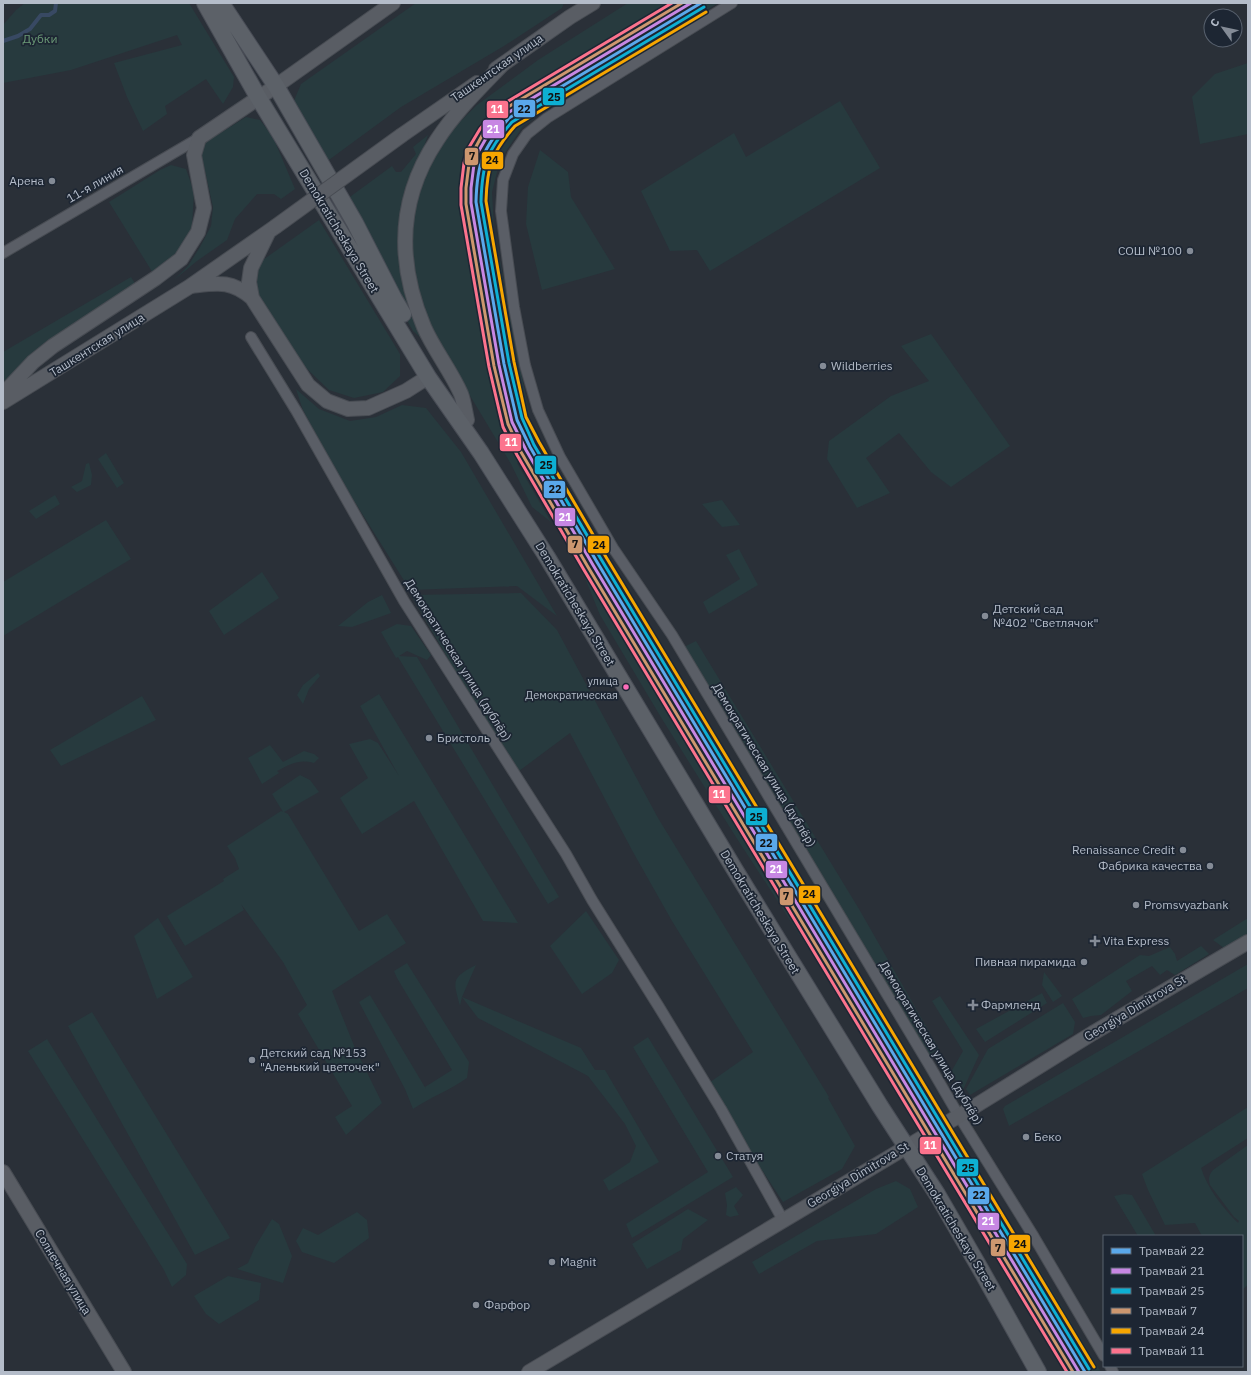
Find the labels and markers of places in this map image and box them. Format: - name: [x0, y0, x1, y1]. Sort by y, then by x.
- place label: Арена: [9, 173, 45, 188]
- marker: Арена: [47, 176, 57, 186]
- place label: СОШ №100: [1118, 243, 1182, 258]
- marker: СОШ №100: [1185, 246, 1195, 256]
- place label: Wildberries: [831, 358, 893, 373]
- marker: Wildberries: [818, 361, 828, 371]
- place label: Детский сад №402 "Светлячок": [993, 601, 1099, 630]
- marker: Детский сад №402 "Светлячок": [980, 611, 990, 621]
- place label: улица Демократическая: [525, 674, 618, 702]
- marker: улица Демократическая: [621, 682, 631, 692]
- place label: Бристоль: [437, 730, 490, 745]
- marker: Бристоль: [424, 733, 434, 743]
- place label: Renaissance Credit: [1072, 842, 1175, 857]
- marker: Renaissance Credit: [1178, 845, 1188, 855]
- place label: Фабрика качества: [1098, 858, 1203, 873]
- marker: Фабрика качества: [1205, 861, 1215, 871]
- place label: Promsvyazbank: [1144, 897, 1229, 912]
- marker: Promsvyazbank: [1131, 900, 1141, 910]
- place label: Vita Express: [1103, 933, 1170, 948]
- marker: Vita Express: [1090, 936, 1100, 946]
- place label: Пивная пирамида: [975, 954, 1077, 969]
- marker: Пивная пирамида: [1079, 957, 1089, 967]
- place label: Фармленд: [981, 997, 1040, 1012]
- marker: Фармленд: [968, 1000, 978, 1010]
- place label: Детский сад №153 "Аленький цветочек": [260, 1045, 380, 1074]
- marker: Детский сад №153 "Аленький цветочек": [247, 1055, 257, 1065]
- place label: Беко: [1034, 1129, 1062, 1144]
- marker: Беко: [1021, 1132, 1031, 1142]
- place label: Статуя: [726, 1148, 763, 1163]
- marker: Статуя: [713, 1151, 723, 1161]
- place label: Magnit: [560, 1254, 597, 1269]
- marker: Magnit: [547, 1257, 557, 1267]
- place label: Фарфор: [484, 1297, 530, 1312]
- marker: Фарфор: [471, 1300, 481, 1310]

